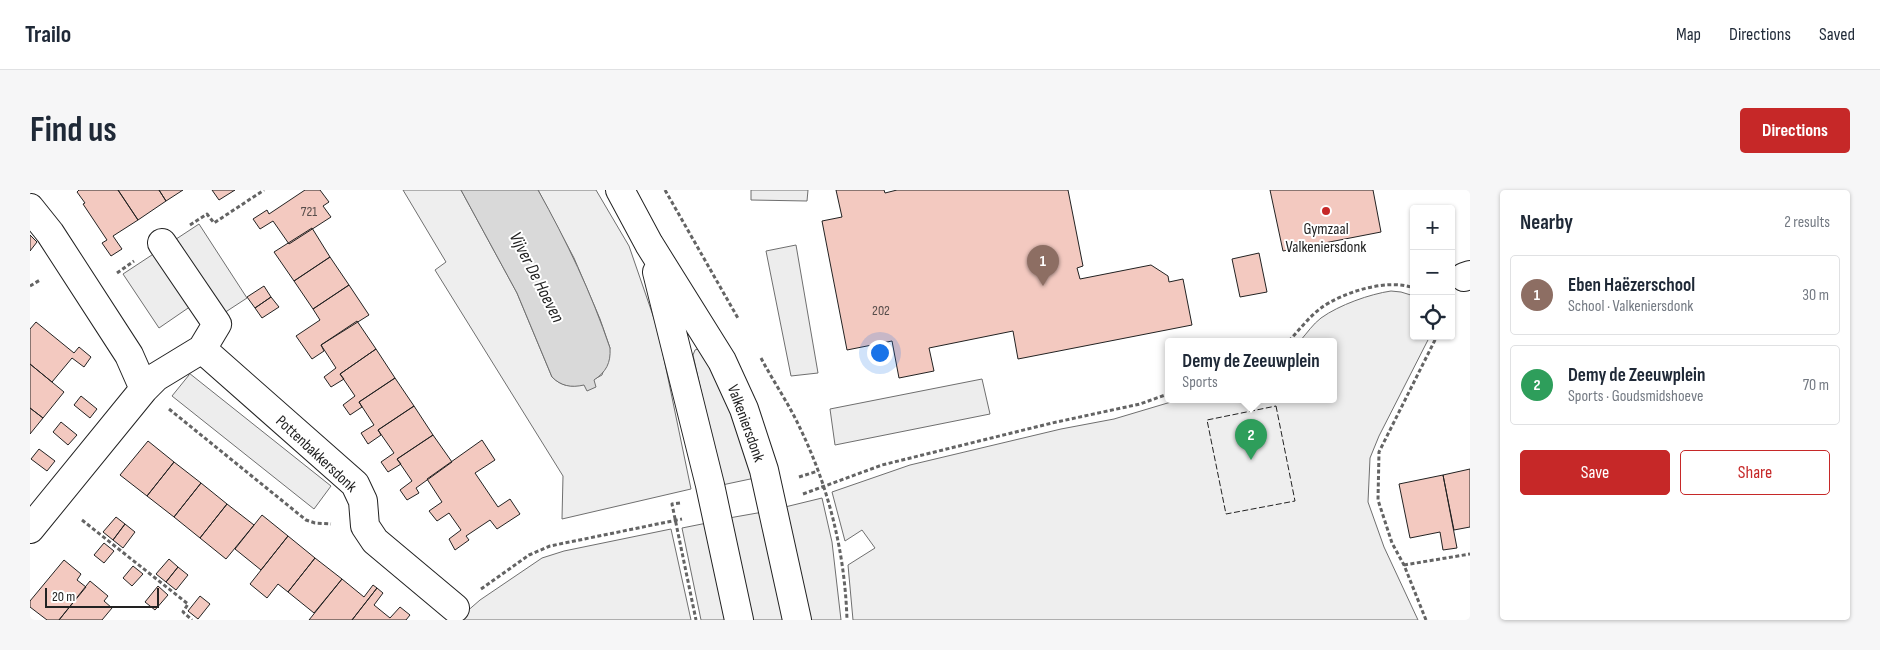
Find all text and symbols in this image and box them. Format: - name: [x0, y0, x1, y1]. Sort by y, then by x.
- text: Trailo: [25, 20, 71, 49]
- text: Map: [1676, 24, 1701, 45]
- text: Directions: [1729, 24, 1791, 45]
- text: Saved: [1819, 24, 1855, 45]
- button: Directions: [1740, 108, 1850, 153]
- text: Find us: [30, 109, 117, 152]
- house number: 721: [301, 203, 317, 220]
- marker: Gymzaal Valkeniersdonk: [1320, 205, 1332, 217]
- map controls: [1410, 205, 1455, 340]
- button: +: [1410, 205, 1455, 250]
- text: Nearby: [1520, 210, 1573, 235]
- text: 2 results: [1784, 213, 1830, 232]
- place label: Gymzaal Valkeniersdonk: [1286, 220, 1366, 257]
- water label: Vijver De Hoeven: [505, 228, 569, 326]
- pin: 1: [1027, 245, 1059, 286]
- button: −: [1410, 250, 1455, 295]
- text: Eben Haëzerschool: [1568, 274, 1695, 297]
- text: 1: [1534, 286, 1540, 305]
- text: 30 m: [1802, 286, 1829, 305]
- button: locate: [1410, 295, 1455, 340]
- text: School · Valkeniersdonk: [1568, 297, 1693, 316]
- house number: 202: [872, 302, 890, 319]
- popup: [1165, 338, 1337, 403]
- your location: [867, 340, 893, 366]
- text: Demy de Zeeuwplein: [1182, 350, 1320, 373]
- text: Demy de Zeeuwplein: [1568, 364, 1705, 387]
- text: Sports: [1182, 373, 1218, 392]
- text: 2: [1533, 376, 1541, 395]
- text: 70 m: [1803, 376, 1829, 395]
- street label: Valkeniersdonk: [723, 382, 768, 465]
- text: Sports · Goudsmidshoeve: [1568, 387, 1703, 406]
- street label: Pottenbakkersdonk: [272, 412, 360, 496]
- pin: 2: [1235, 419, 1267, 460]
- button: Save: [1520, 450, 1670, 495]
- button: Share: [1680, 450, 1830, 495]
- scale bar: [45, 585, 159, 608]
- text: 20 m: [52, 588, 75, 605]

